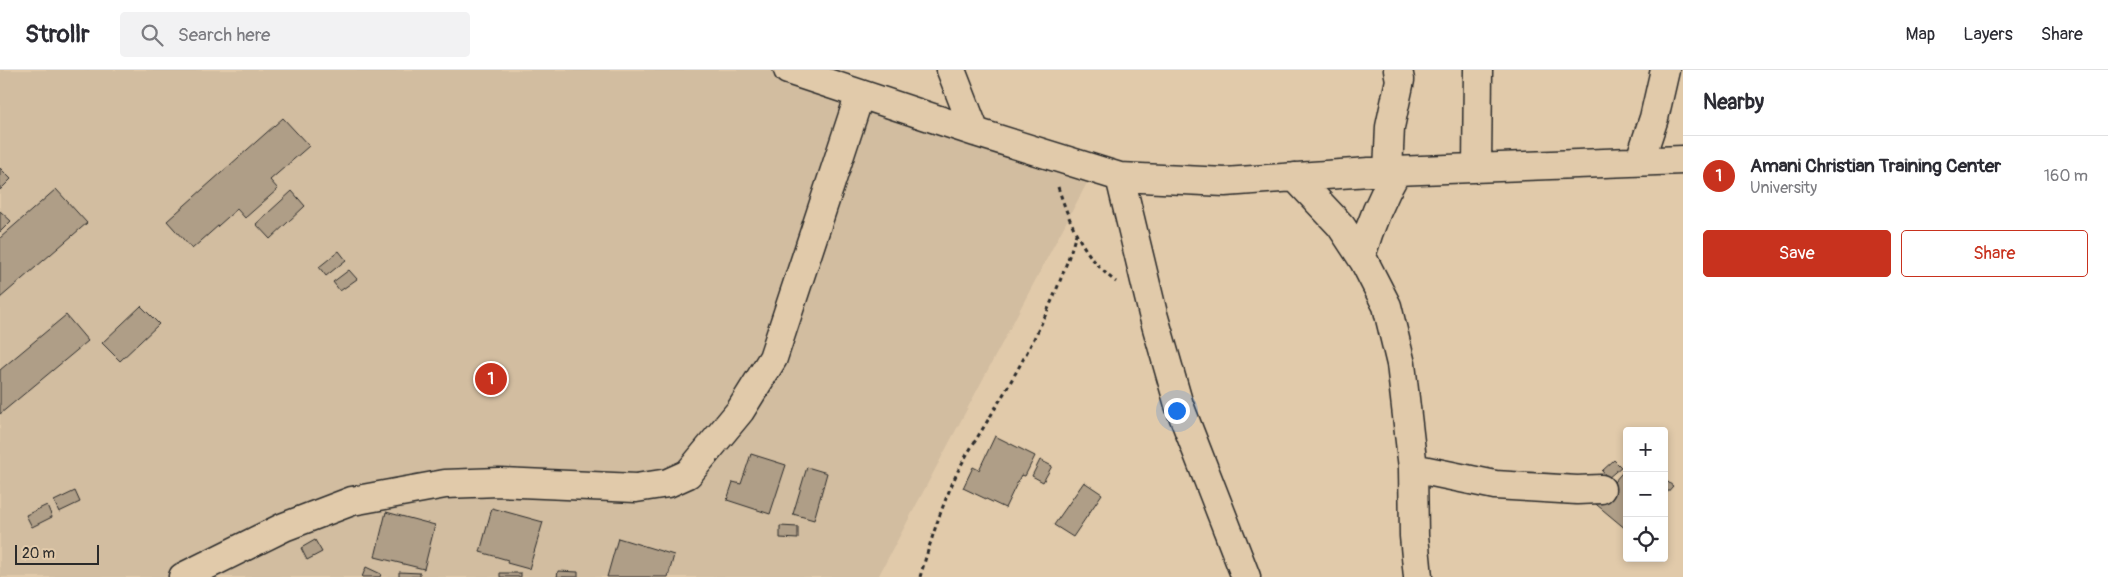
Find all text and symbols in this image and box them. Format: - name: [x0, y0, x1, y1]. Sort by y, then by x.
- search box: [120, 12, 470, 57]
- text: Strollr: [25, 20, 90, 49]
- icon: search: [138, 21, 166, 49]
- text: Search here: [178, 23, 270, 47]
- text: Map: [1906, 23, 1935, 46]
- text: Layers: [1963, 23, 2013, 46]
- text: Share: [2041, 23, 2083, 46]
- text: Nearby: [1703, 89, 1764, 116]
- text: Amani Christian Training Center: [1750, 154, 2001, 178]
- text: 1: [1716, 166, 1722, 186]
- text: 160 m: [2044, 166, 2088, 186]
- text: University: [1750, 178, 1817, 198]
- button: Save: [1703, 230, 1891, 277]
- button: Share: [1901, 230, 2088, 277]
- pin: 1: [475, 360, 507, 398]
- your location: [1164, 398, 1190, 424]
- map controls: [1623, 427, 1668, 562]
- button: +: [1623, 427, 1668, 472]
- button: −: [1623, 472, 1668, 517]
- button: locate: [1623, 517, 1668, 562]
- scale bar: [15, 542, 99, 565]
- text: 20 m: [22, 545, 55, 562]

